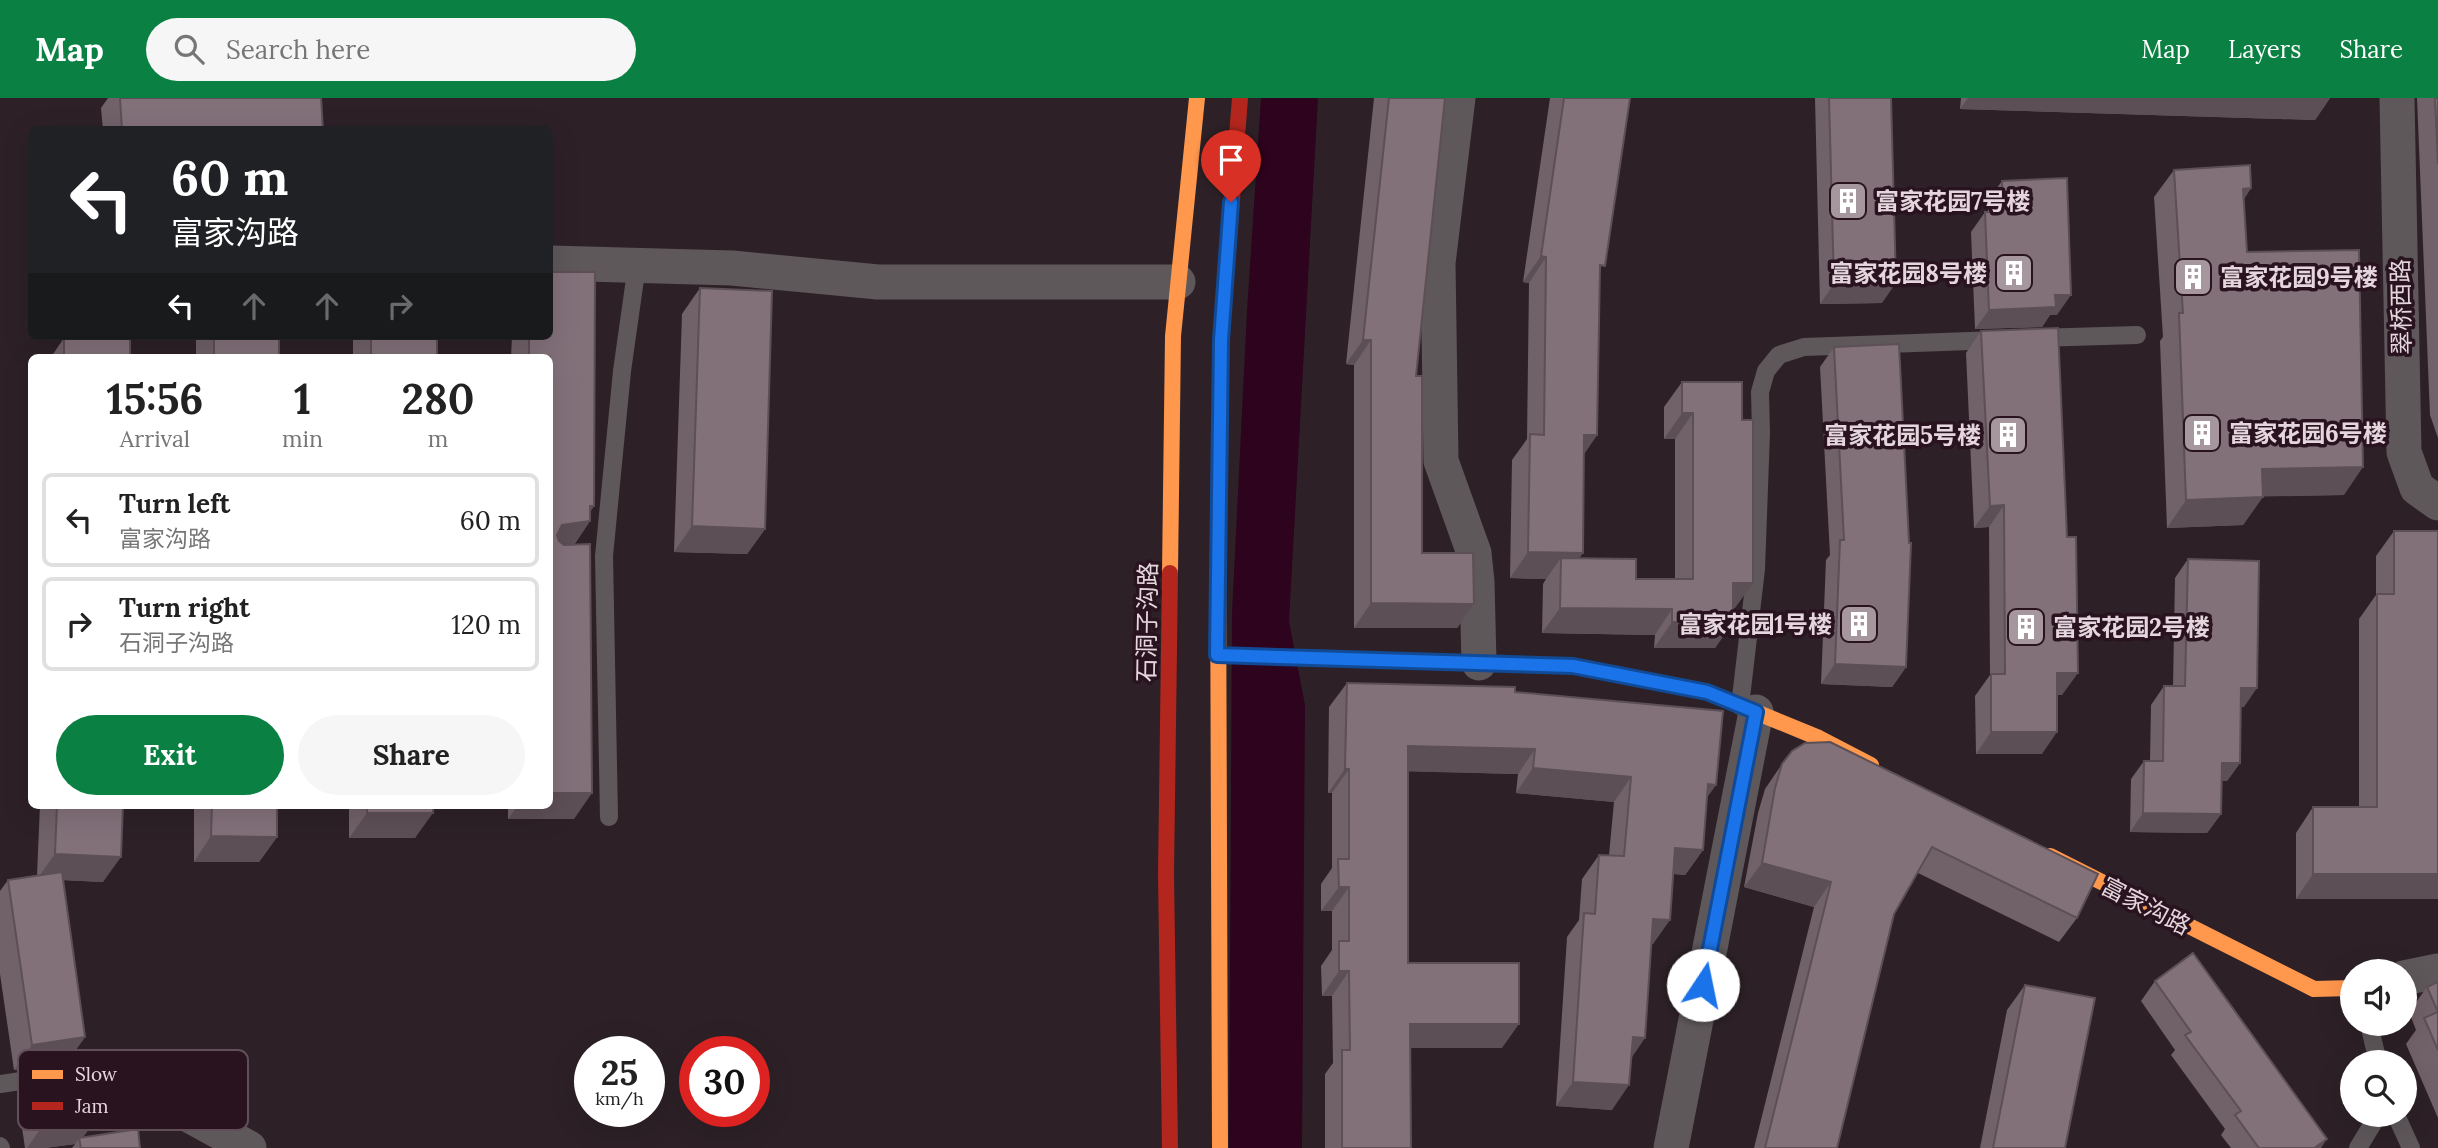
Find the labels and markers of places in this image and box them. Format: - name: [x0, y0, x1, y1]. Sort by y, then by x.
- pin: [1201, 130, 1261, 202]
- building icon: 富家花园7号楼: [1827, 180, 1869, 222]
- place label: 富家花园7号楼: [1875, 186, 2030, 217]
- building icon: 富家花园8号楼: [1993, 252, 2035, 294]
- building icon: 富家花园9号楼: [2172, 256, 2214, 298]
- place label: 富家花园8号楼: [1829, 258, 1987, 289]
- place label: 富家花园9号楼: [2220, 262, 2378, 293]
- building icon: 富家花园6号楼: [2181, 412, 2223, 454]
- building icon: 富家花园5号楼: [1987, 414, 2029, 456]
- place label: 富家花园6号楼: [2229, 418, 2387, 449]
- place label: 富家花园5号楼: [1824, 420, 1981, 451]
- building icon: 富家花园1号楼: [1838, 603, 1880, 645]
- building icon: 富家花园2号楼: [2005, 606, 2047, 648]
- place label: 富家花园1号楼: [1678, 609, 1832, 640]
- place label: 富家花园2号楼: [2053, 612, 2210, 643]

